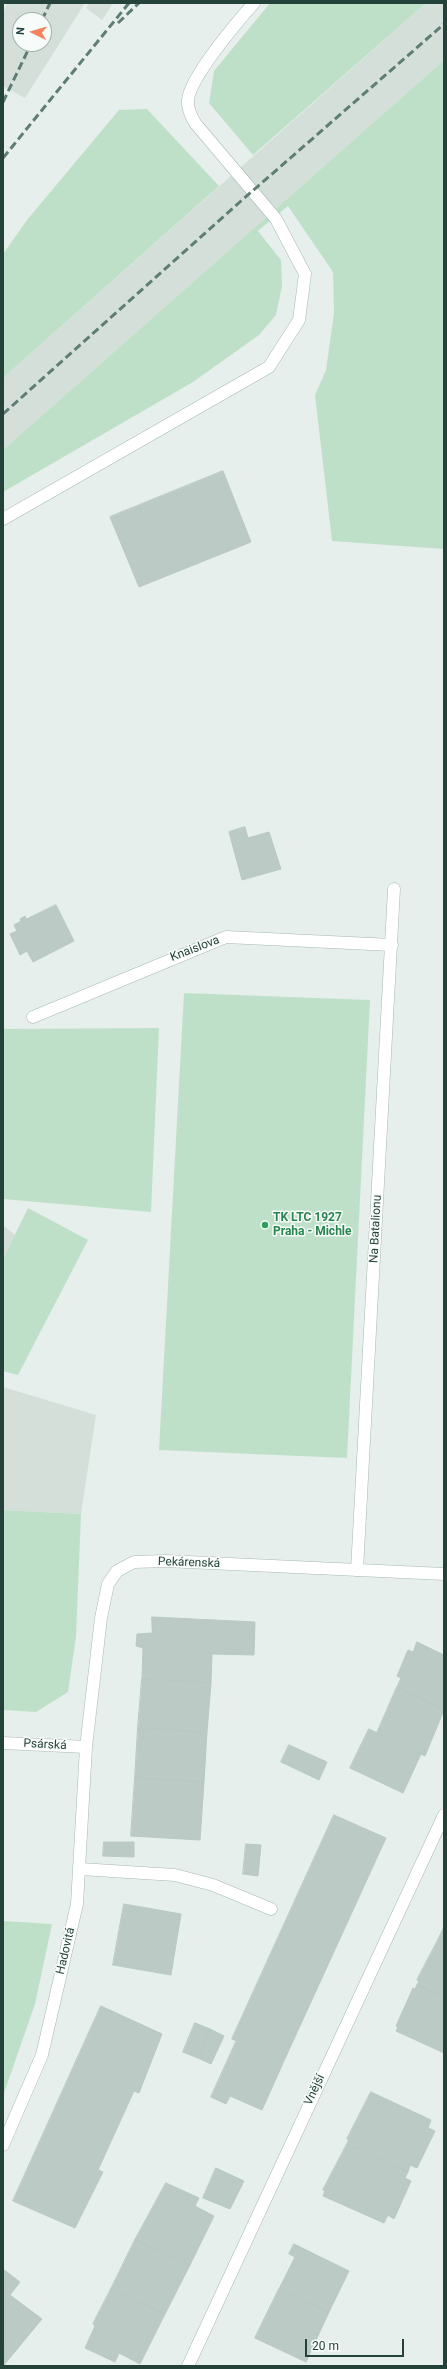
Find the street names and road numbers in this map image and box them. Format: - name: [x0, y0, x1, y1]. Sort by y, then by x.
- street label: Knaislova: [168, 933, 222, 965]
- street label: Na Batalionu: [367, 1194, 385, 1264]
- street label: Pekárenská: [158, 1555, 220, 1571]
- street label: Psárská: [23, 1737, 67, 1753]
- street label: Hadovitá: [54, 1926, 78, 1976]
- street label: Vnější: [302, 2072, 328, 2108]

